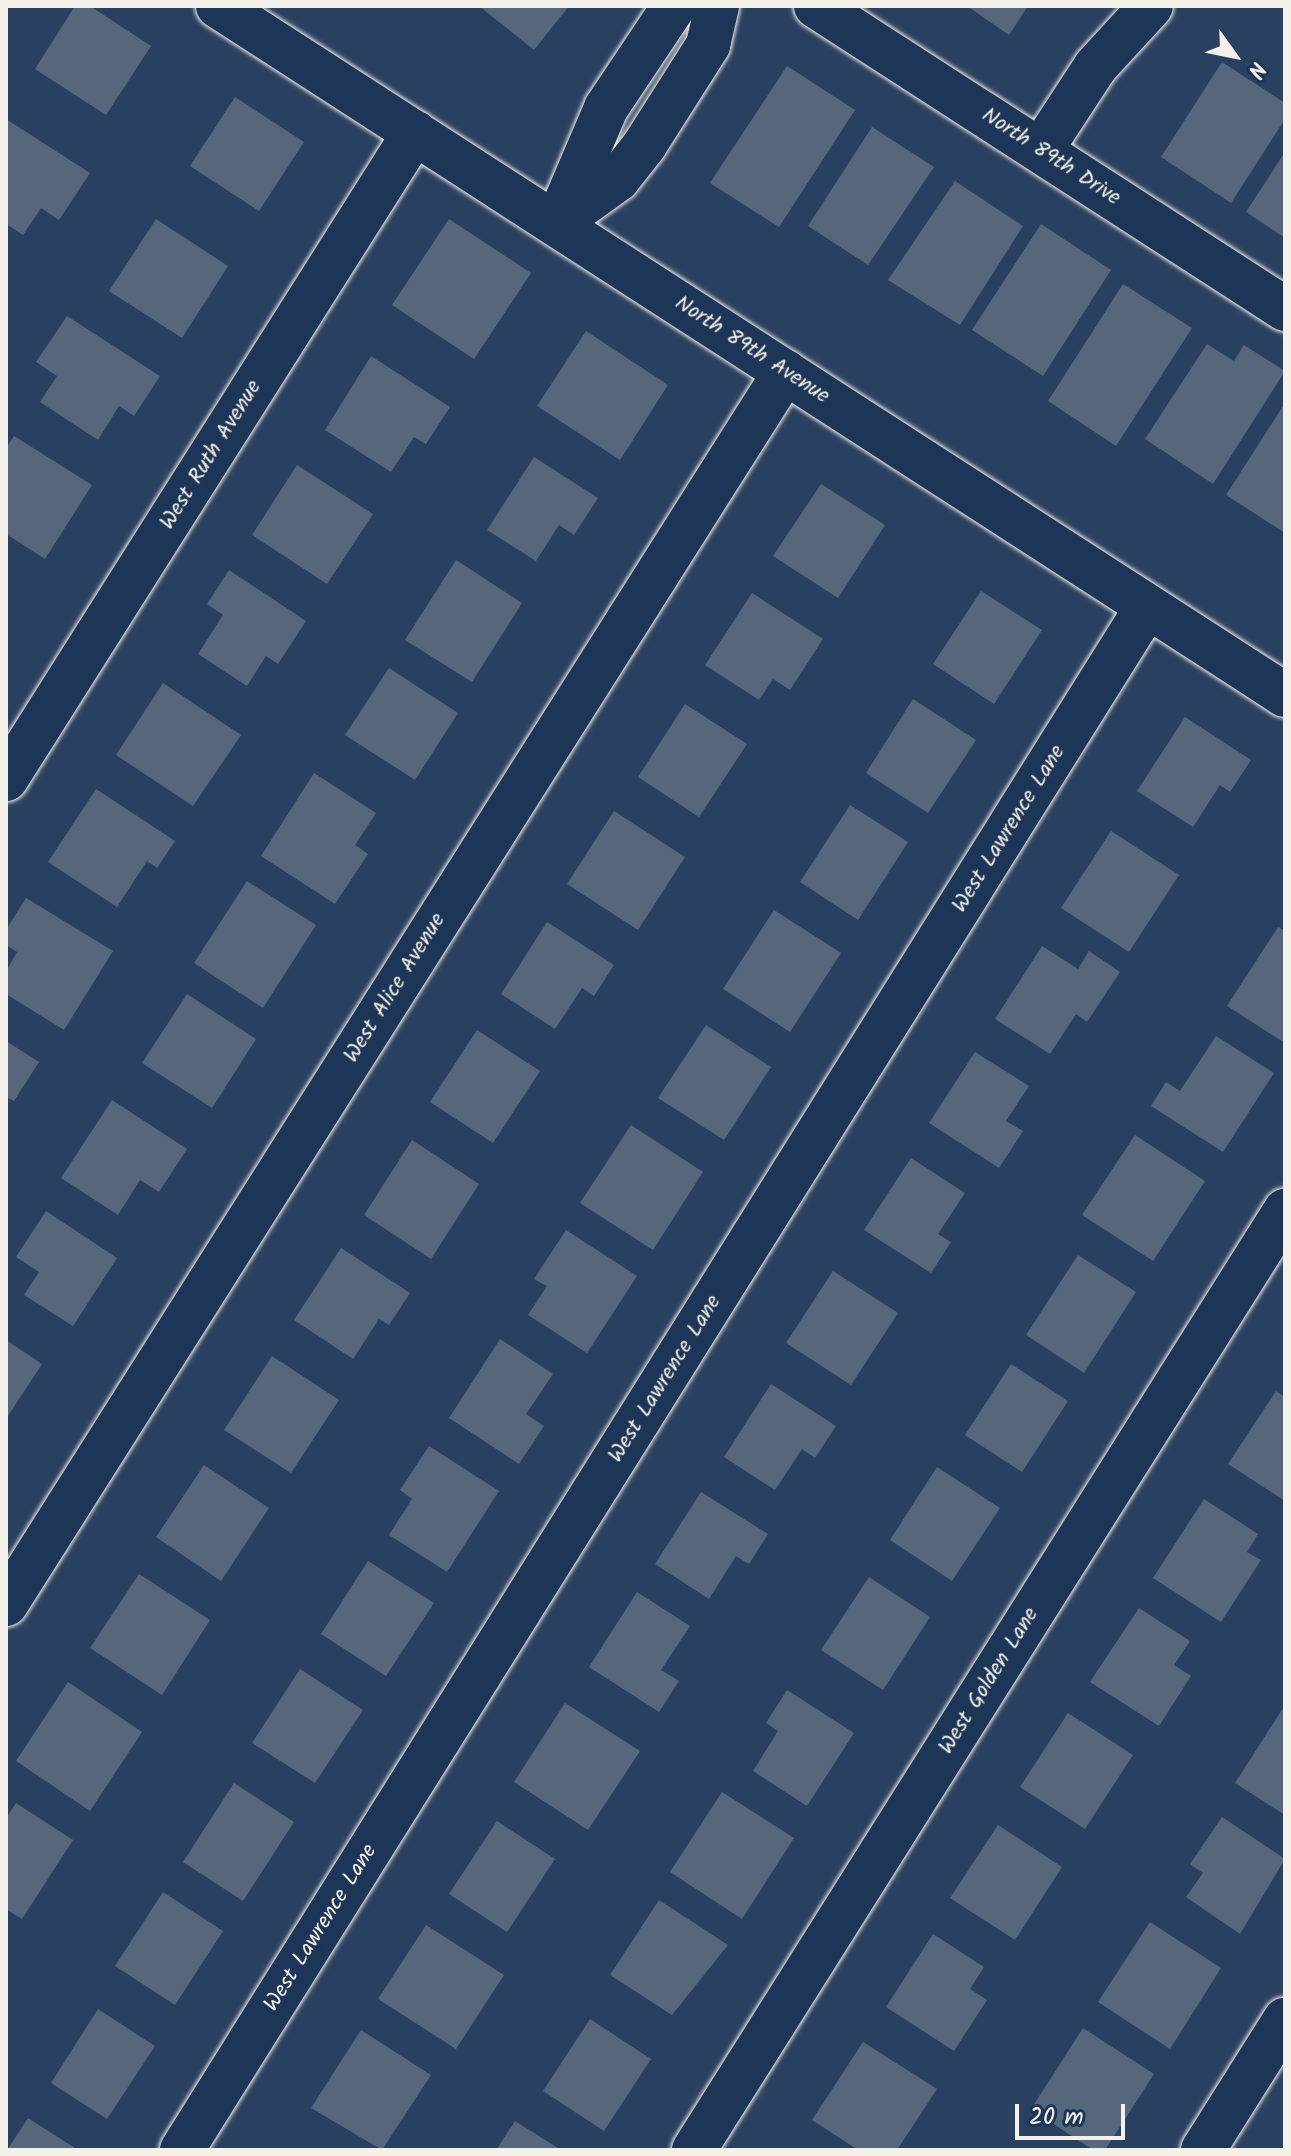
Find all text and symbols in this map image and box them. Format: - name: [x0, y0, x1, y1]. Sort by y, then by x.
- north arrow: [1195, 16, 1275, 96]
- text: N: [1237, 54, 1274, 85]
- street label: North 89th Drive: [977, 102, 1125, 212]
- street label: North 89th Avenue: [670, 290, 834, 410]
- street label: West Ruth Avenue: [154, 375, 268, 535]
- street label: West Lawrence Lane: [947, 740, 1071, 918]
- street label: West Alice Avenue: [338, 908, 452, 1068]
- street label: West Lawrence Lane: [603, 1290, 727, 1468]
- street label: West Golden Lane: [933, 1603, 1045, 1759]
- street label: West Lawrence Lane: [259, 1839, 383, 2017]
- scale bar: [1019, 2088, 1129, 2138]
- text: 20 m: [1029, 2098, 1084, 2137]

